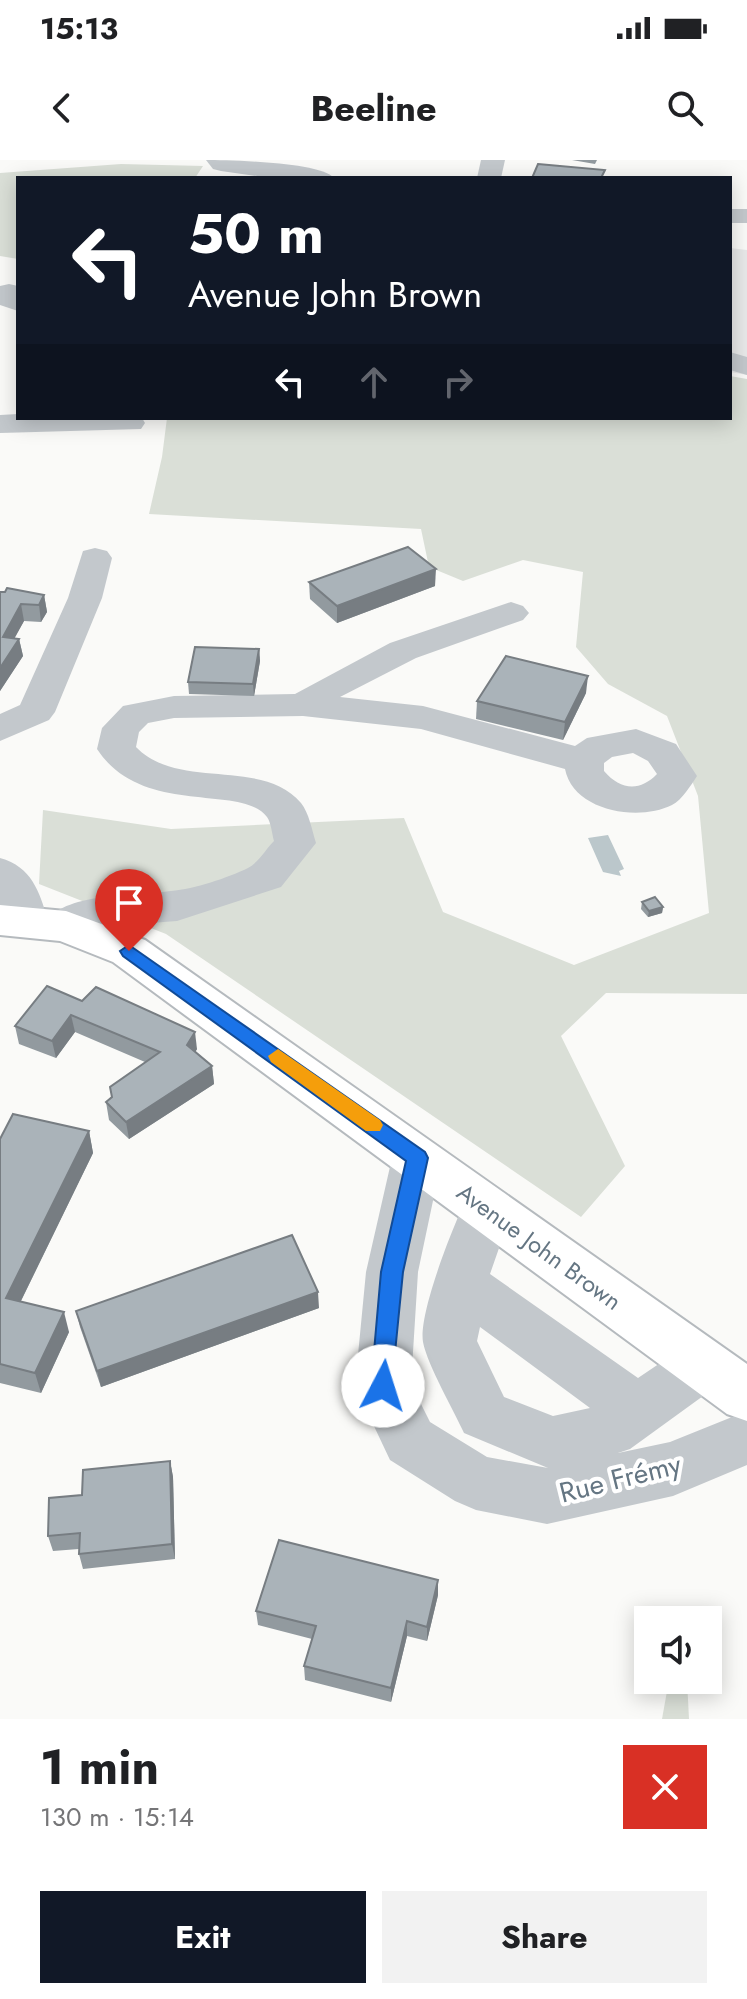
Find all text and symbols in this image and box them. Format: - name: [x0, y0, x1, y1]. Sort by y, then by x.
- text: 15:13: [40, 7, 118, 50]
- text: Beeline: [310, 82, 437, 134]
- icon: back: [40, 86, 84, 130]
- icon: search: [663, 86, 707, 130]
- text: 50 m: [188, 193, 324, 274]
- icon: left: [56, 208, 160, 312]
- text: Avenue John Brown: [188, 268, 482, 320]
- icon: left: [268, 360, 312, 404]
- icon: ahead: [352, 360, 396, 404]
- icon: right: [436, 360, 480, 404]
- pin: [95, 869, 163, 951]
- icon: arrive: [107, 881, 151, 925]
- street label: Avenue John Brown: [450, 1175, 629, 1318]
- position arrow: [341, 1344, 425, 1428]
- street label: Rue Frémy: [555, 1443, 686, 1513]
- map controls: [634, 1606, 722, 1694]
- button: sound: [634, 1606, 722, 1694]
- text: 1 min: [40, 1733, 159, 1802]
- button: close: [623, 1745, 707, 1829]
- text: 130 m · 15:14: [40, 1798, 194, 1836]
- button: Exit: [40, 1891, 366, 1983]
- button: Share: [382, 1891, 707, 1983]

